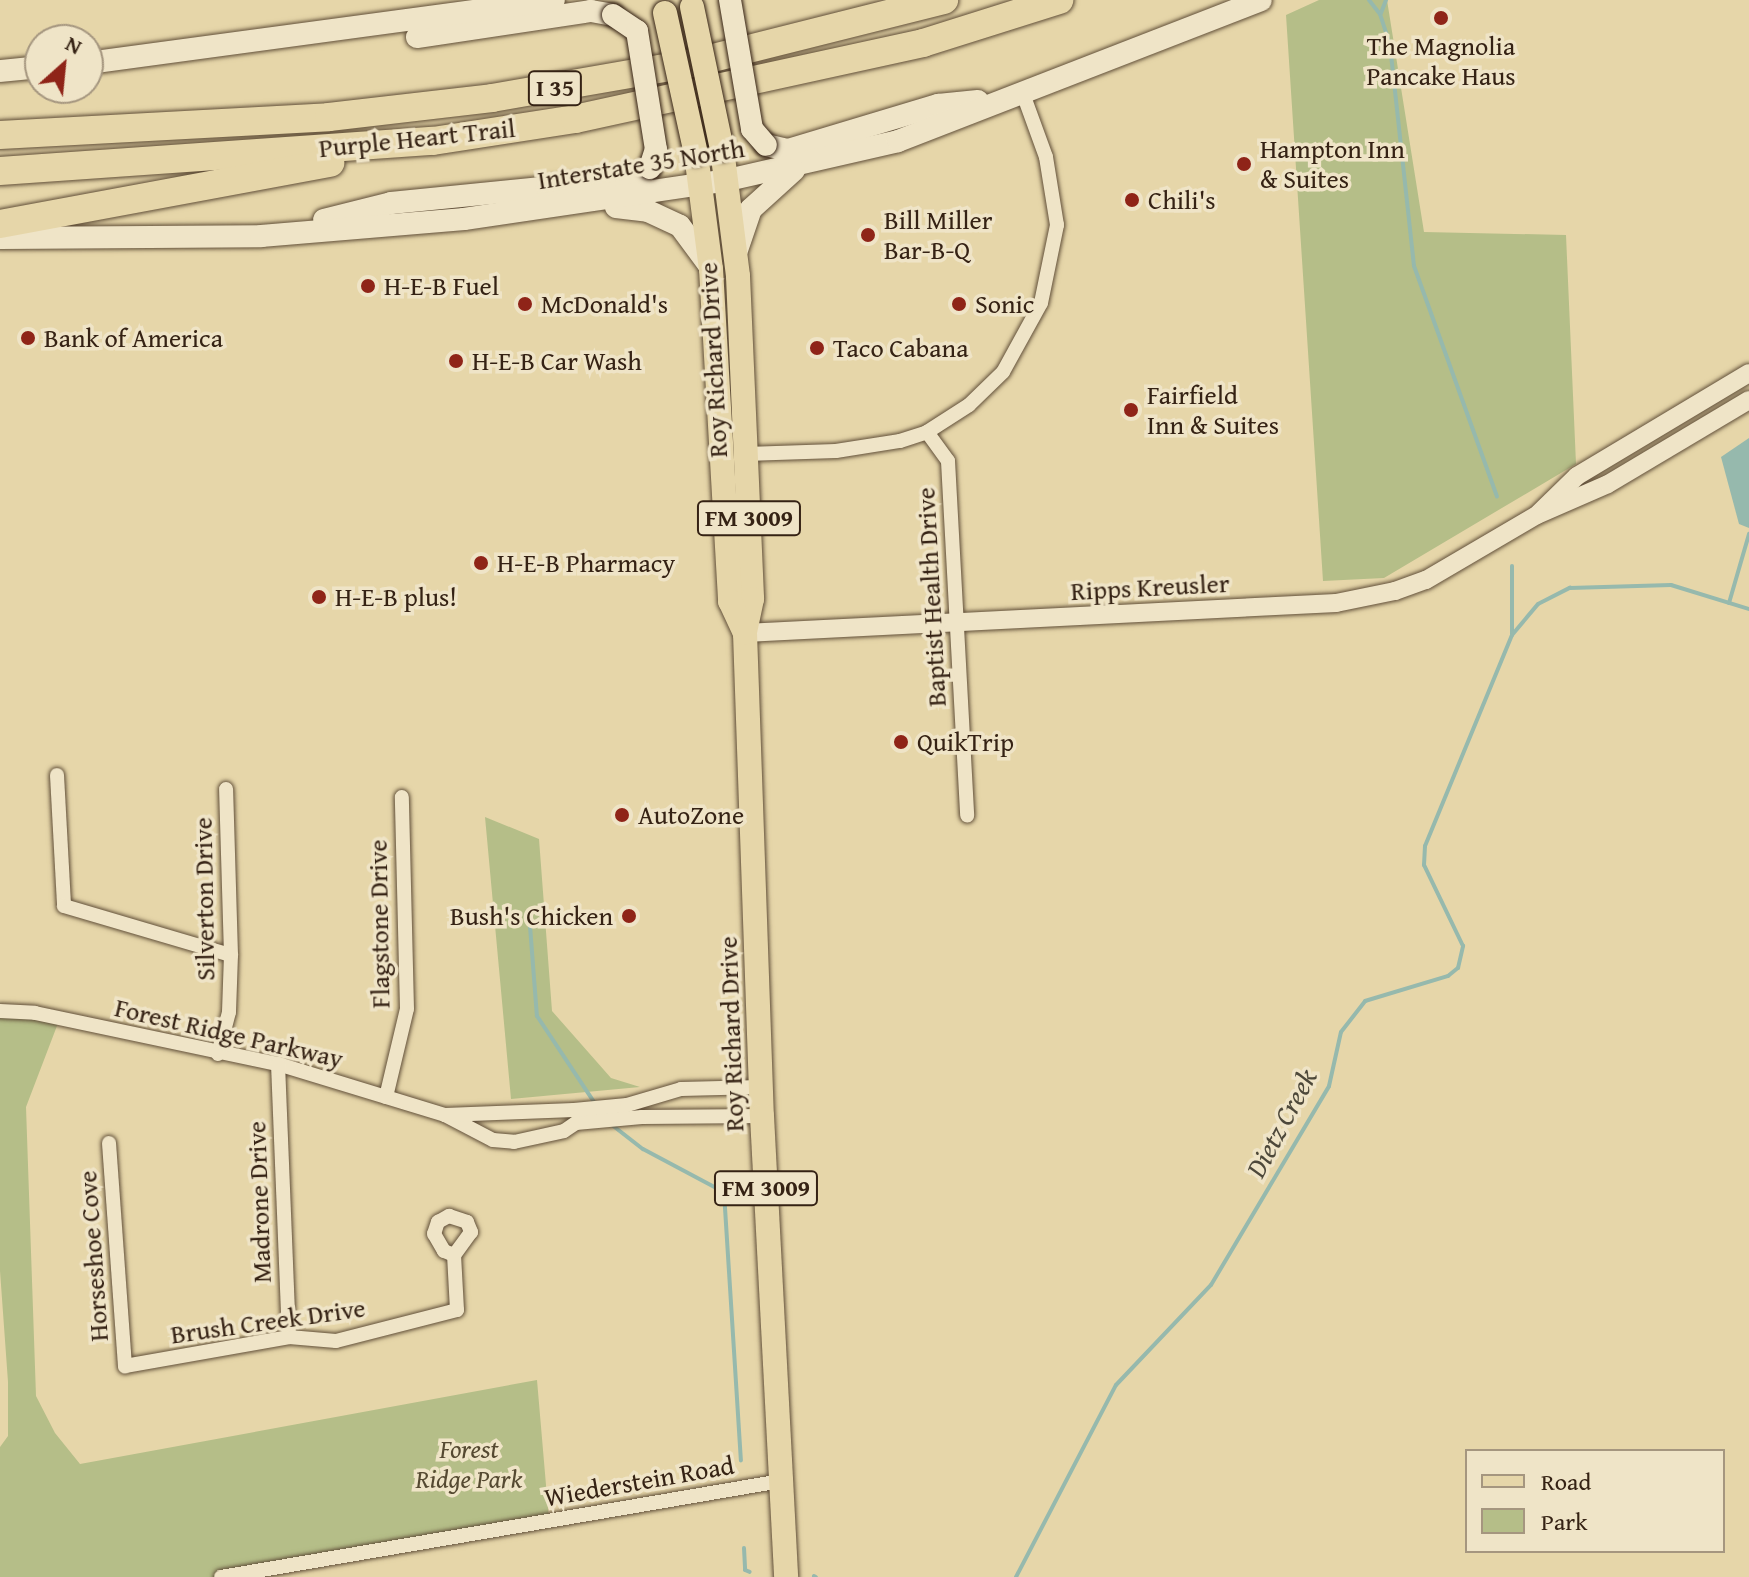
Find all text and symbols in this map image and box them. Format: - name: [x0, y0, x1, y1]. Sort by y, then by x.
- marker: The Magnolia Pancake Haus: [1432, 9, 1450, 27]
- north arrow: [24, 24, 104, 104]
- text: N: [60, 27, 88, 62]
- place label: The Magnolia Pancake Haus: [1366, 30, 1516, 92]
- road number: I 35: [527, 68, 583, 108]
- street label: Purple Heart Trail: [317, 112, 517, 164]
- street label: Interstate 35 North: [535, 132, 747, 196]
- place label: Hampton Inn & Suites: [1260, 133, 1405, 194]
- marker: Hampton Inn & Suites: [1235, 155, 1253, 173]
- place label: Chili's: [1148, 184, 1216, 216]
- marker: Chili's: [1123, 191, 1141, 209]
- place label: Bill Miller Bar-B-Q: [884, 204, 992, 266]
- marker: Bill Miller Bar-B-Q: [859, 226, 877, 244]
- street label: Roy Richard Drive: [692, 262, 734, 458]
- place label: H-E-B Fuel: [384, 270, 499, 302]
- marker: H-E-B Fuel: [359, 277, 377, 295]
- place label: McDonald's: [541, 288, 668, 320]
- place label: Sonic: [975, 288, 1034, 320]
- marker: McDonald's: [516, 295, 534, 313]
- marker: Sonic: [950, 295, 968, 313]
- place label: Bank of America: [44, 322, 223, 354]
- marker: Bank of America: [19, 329, 37, 347]
- place label: Taco Cabana: [833, 332, 968, 364]
- marker: Taco Cabana: [808, 339, 826, 357]
- place label: H-E-B Car Wash: [472, 345, 642, 377]
- marker: H-E-B Car Wash: [447, 352, 465, 370]
- place label: Fairfield Inn & Suites: [1147, 379, 1279, 440]
- marker: Fairfield Inn & Suites: [1122, 401, 1140, 419]
- street label: Baptist Health Drive: [910, 487, 952, 707]
- road number: FM 3009: [695, 498, 803, 538]
- place label: H-E-B Pharmacy: [497, 547, 675, 579]
- marker: H-E-B Pharmacy: [472, 554, 490, 572]
- street label: Ripps Kreusler: [1070, 567, 1230, 607]
- place label: H-E-B plus!: [335, 581, 457, 613]
- marker: H-E-B plus!: [310, 588, 328, 606]
- place label: QuikTrip: [917, 726, 1014, 758]
- marker: QuikTrip: [892, 733, 910, 751]
- place label: AutoZone: [638, 799, 744, 831]
- marker: AutoZone: [613, 806, 631, 824]
- street label: Silverton Drive: [187, 817, 221, 981]
- street label: Flagstone Drive: [362, 839, 396, 1009]
- place label: Bush's Chicken: [450, 900, 613, 932]
- marker: Bush's Chicken: [620, 907, 638, 925]
- street label: Roy Richard Drive: [712, 936, 750, 1132]
- street label: Forest Ridge Parkway: [112, 992, 346, 1074]
- water label: Dietz Creek: [1238, 1063, 1324, 1183]
- street label: Madrone Drive: [241, 1121, 277, 1283]
- road number: FM 3009: [712, 1168, 820, 1208]
- street label: Horseshoe Cove: [71, 1169, 115, 1343]
- street label: Brush Creek Drive: [169, 1292, 367, 1350]
- park label: Forest Ridge Park: [416, 1433, 522, 1494]
- street label: Wiederstein Road: [542, 1449, 736, 1513]
- legend: [1465, 1449, 1725, 1553]
- text: Road: [1541, 1464, 1591, 1499]
- text: Park: [1541, 1504, 1587, 1539]

